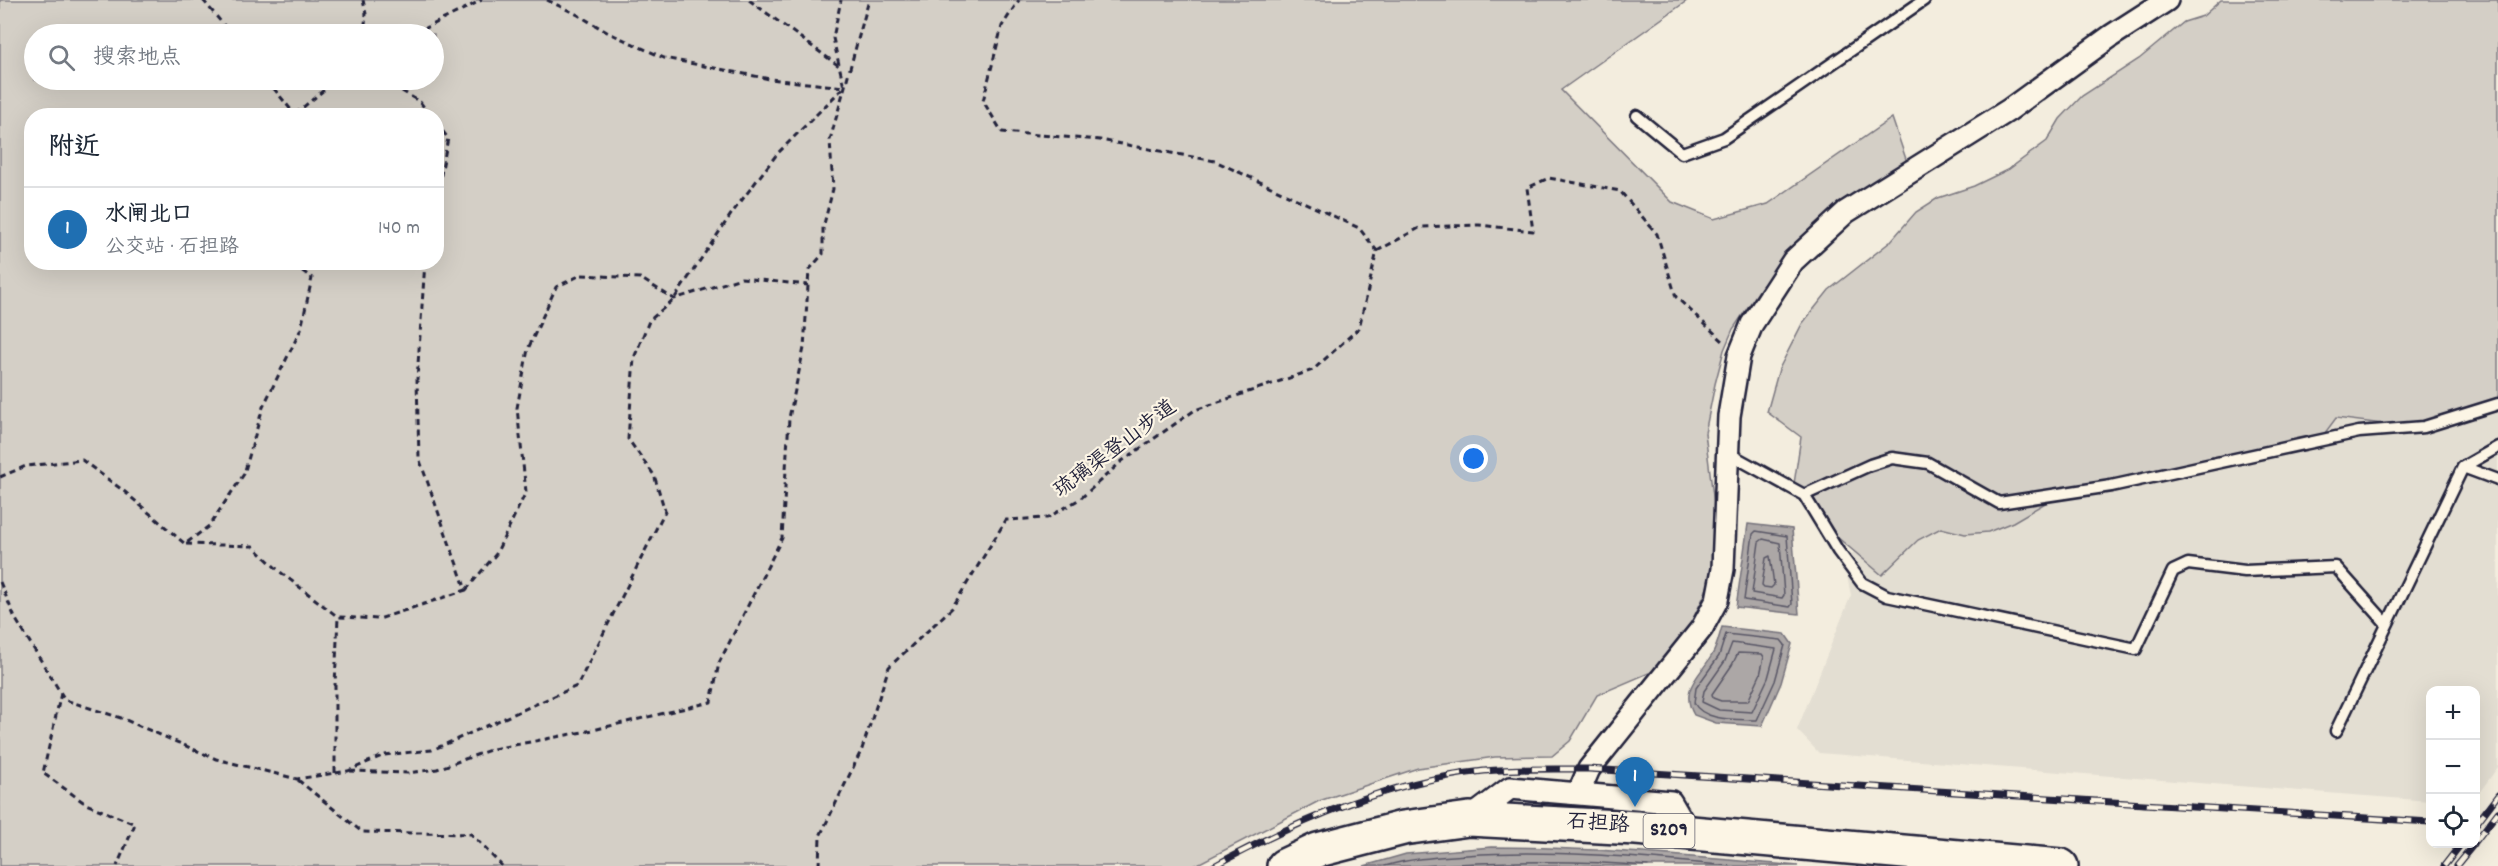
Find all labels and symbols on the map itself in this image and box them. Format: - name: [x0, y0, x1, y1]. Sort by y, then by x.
- street label: 琉璃渠登山步道: [1048, 394, 1184, 506]
- your location: [1459, 444, 1488, 473]
- pin: 1: [1616, 758, 1654, 807]
- street label: 石担路: [1566, 808, 1630, 842]
- road number: S209: [1644, 814, 1694, 848]

